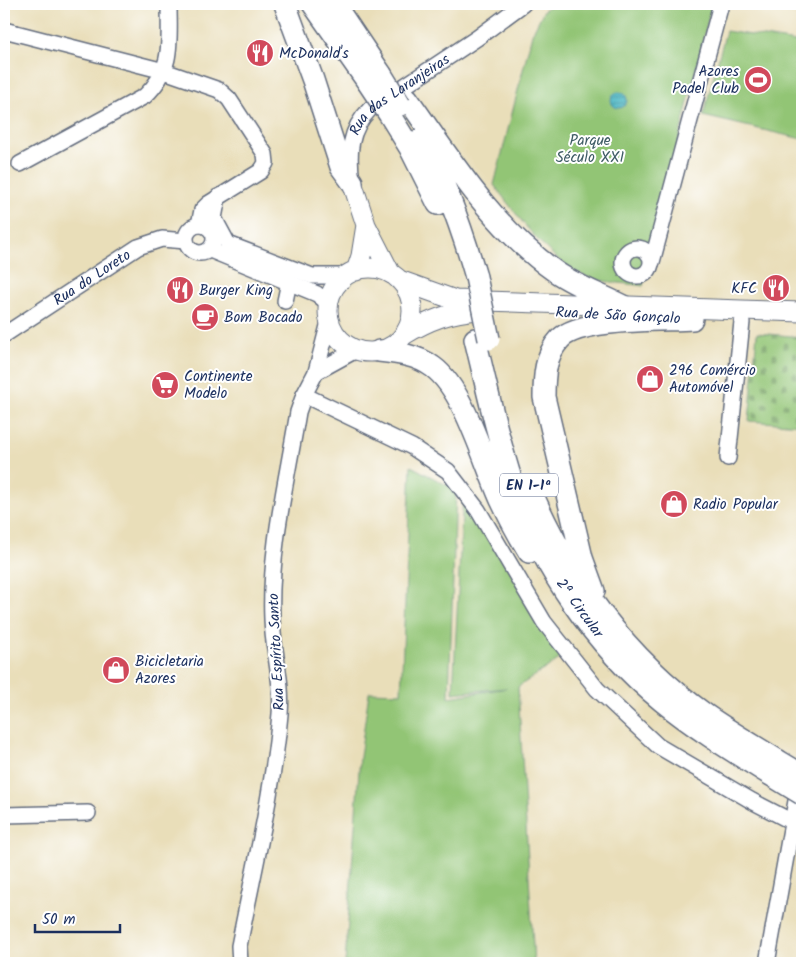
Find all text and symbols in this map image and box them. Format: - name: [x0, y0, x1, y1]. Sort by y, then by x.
- restaurant icon: McDonald's: [245, 38, 275, 68]
- place label: McDonald's: [279, 42, 349, 66]
- street label: Rua das Laranjeiras: [343, 48, 456, 139]
- place label: Azores Padel Club: [672, 60, 740, 101]
- sports icon: Azores Padel Club: [743, 65, 773, 95]
- park label: Parque Século XXI: [556, 129, 624, 170]
- street label: Rua do Loreto: [49, 244, 136, 313]
- restaurant icon: KFC: [761, 273, 791, 303]
- restaurant icon: Burger King: [165, 275, 195, 305]
- place label: KFC: [731, 277, 757, 301]
- place label: Burger King: [199, 279, 273, 303]
- street label: Rua de São Gonçalo: [555, 301, 681, 331]
- cafe icon: Bom Bocado: [190, 302, 220, 332]
- place label: Bom Bocado: [224, 306, 303, 330]
- place label: 296 Comércio Automóvel: [669, 359, 756, 400]
- shop icon: 296 Comércio Automóvel: [635, 364, 665, 394]
- place label: Continente Modelo: [184, 365, 253, 406]
- supermarket icon: Continente Modelo: [150, 370, 180, 400]
- road number: EN 1-1ª: [500, 474, 558, 496]
- shop icon: Radio Popular: [659, 489, 689, 519]
- place label: Radio Popular: [693, 493, 779, 517]
- street label: 2ª Circular: [549, 574, 610, 644]
- street label: Rua Espírito Santo: [262, 592, 292, 711]
- place label: Bicicletaria Azores: [135, 650, 204, 691]
- shop icon: Bicicletaria Azores: [101, 655, 131, 685]
- scale bar: [35, 902, 120, 934]
- text: 50 m: [42, 908, 76, 932]

